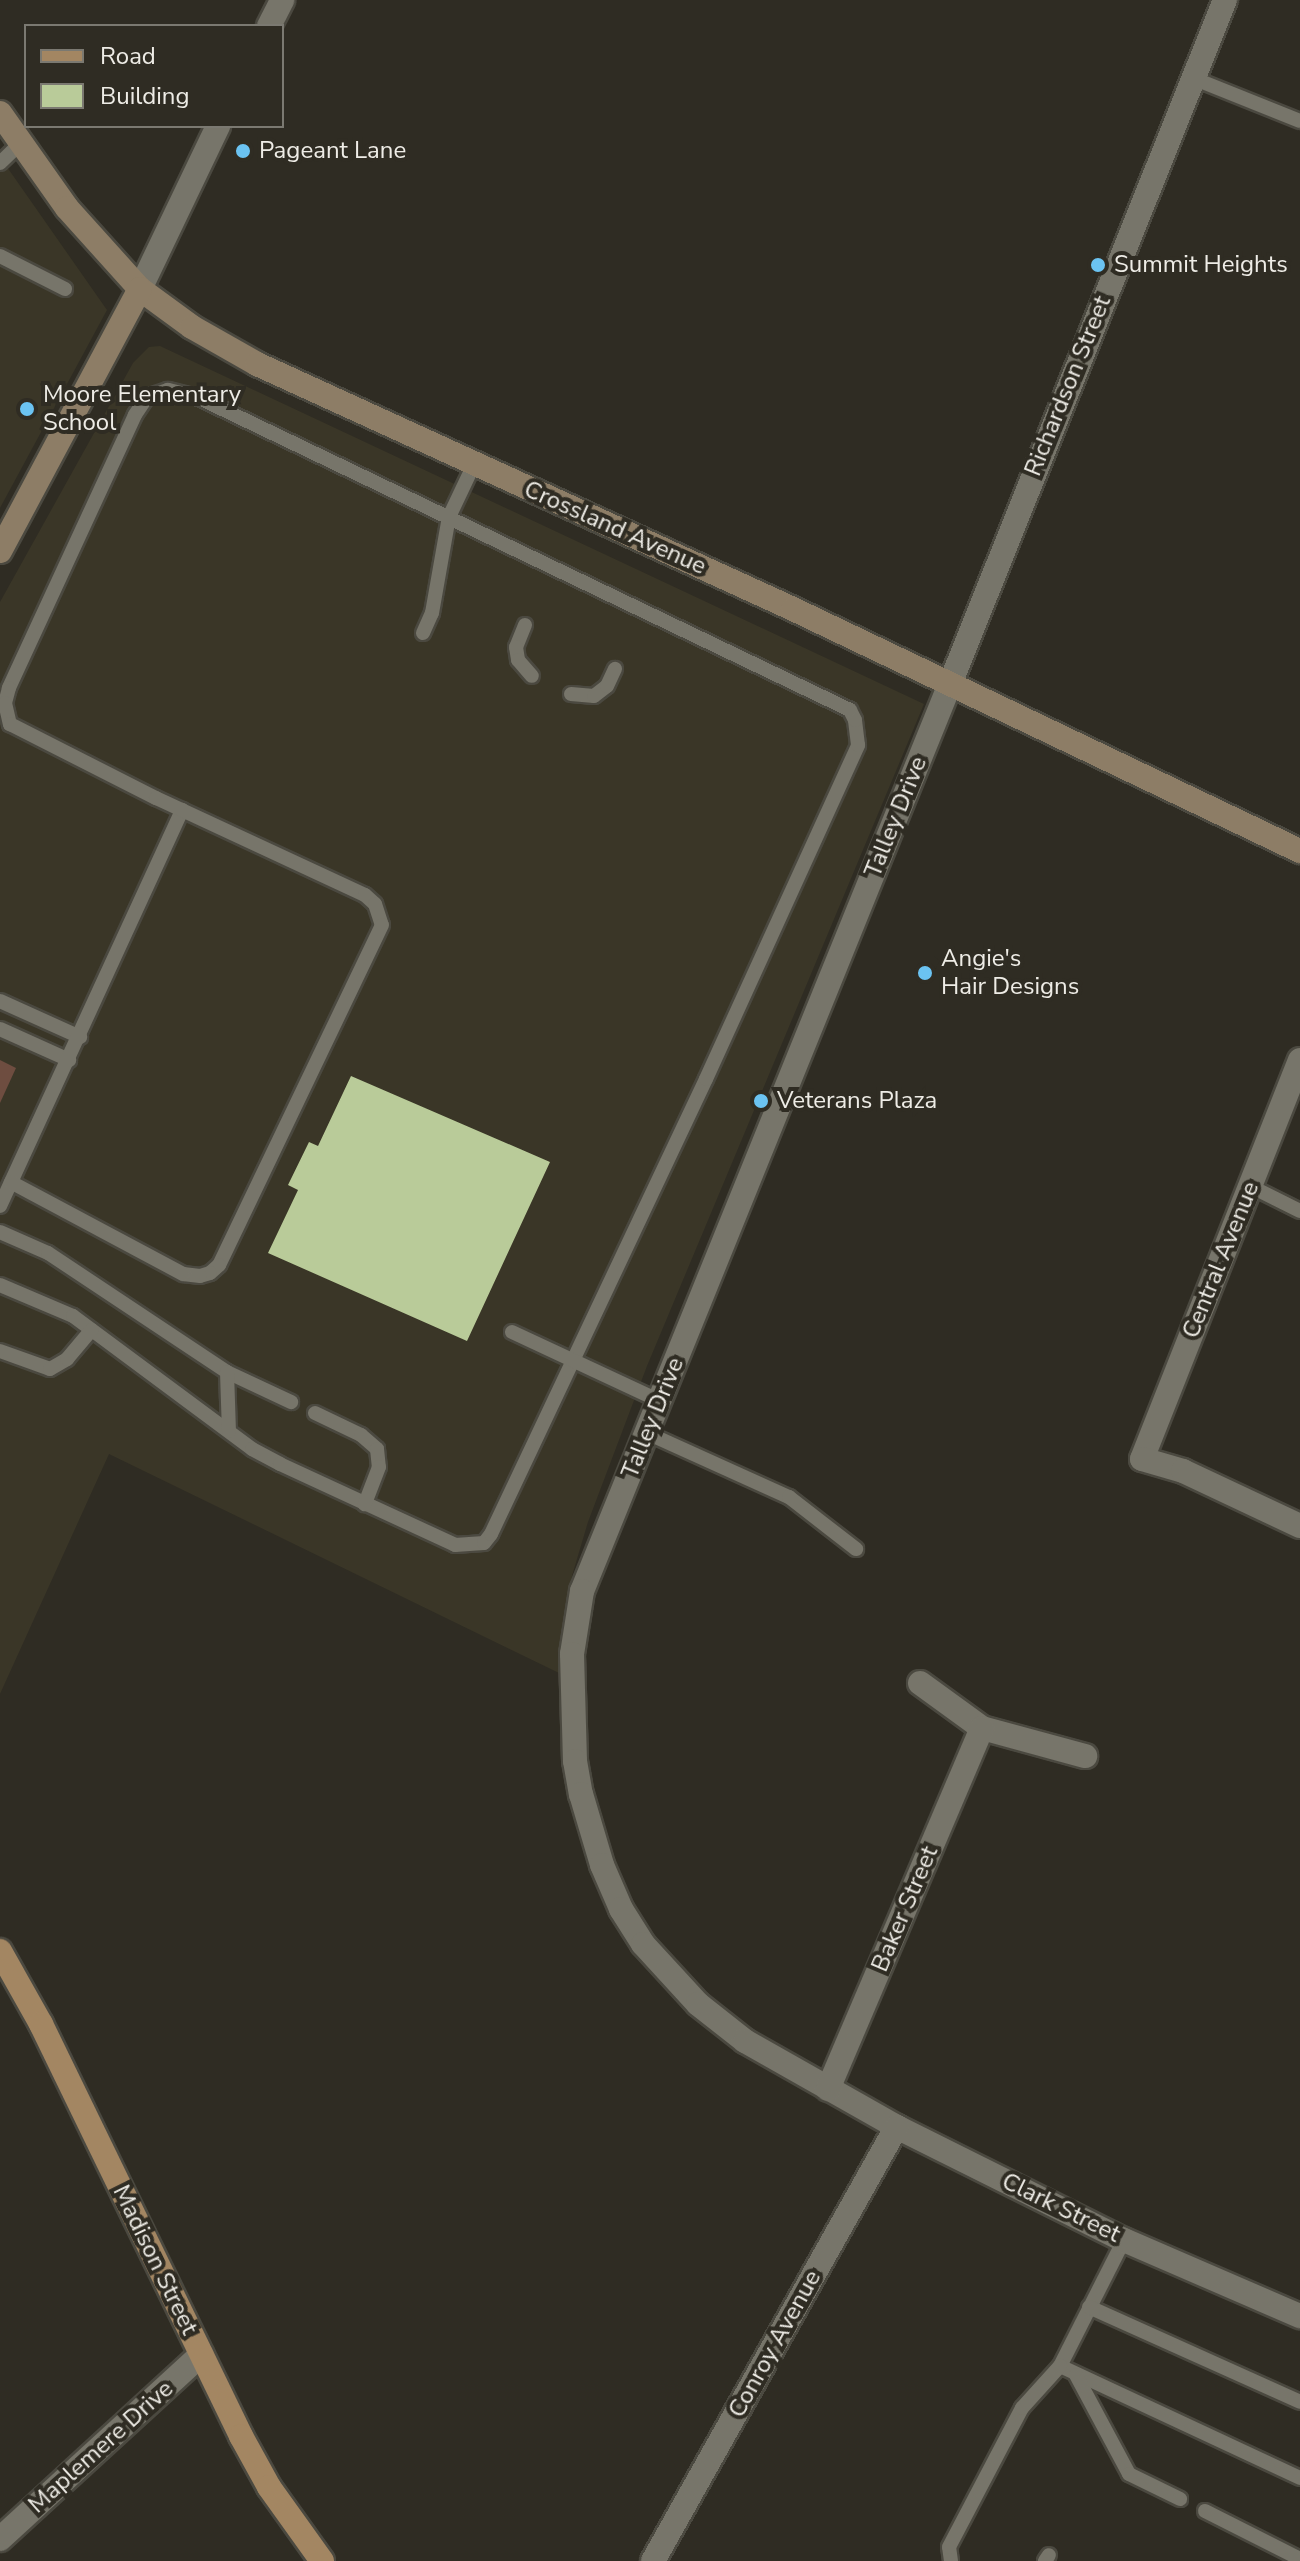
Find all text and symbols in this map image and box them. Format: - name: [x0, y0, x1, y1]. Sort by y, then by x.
- legend: [24, 24, 284, 128]
- text: Road: [100, 40, 156, 72]
- text: Building: [100, 80, 190, 112]
- place label: Pageant Lane: [259, 137, 406, 165]
- marker: Pageant Lane: [234, 142, 252, 160]
- place label: Summit Heights: [1114, 251, 1288, 279]
- marker: Summit Heights: [1089, 256, 1107, 274]
- street label: Richardson Street: [1019, 292, 1117, 480]
- place label: Moore Elementary School: [43, 381, 241, 437]
- marker: Moore Elementary School: [18, 400, 36, 418]
- street label: Crossland Avenue: [519, 475, 711, 581]
- street label: Talley Drive: [859, 753, 933, 881]
- place label: Angie's Hair Designs: [941, 945, 1079, 1001]
- marker: Angie's Hair Designs: [916, 964, 934, 982]
- place label: Veterans Plaza: [777, 1087, 937, 1115]
- marker: Veterans Plaza: [752, 1092, 770, 1110]
- street label: Central Avenue: [1177, 1178, 1265, 1342]
- street label: Talley Drive: [616, 1354, 690, 1482]
- street label: Baker Street: [866, 1842, 944, 1976]
- street label: Clark Street: [997, 2167, 1125, 2249]
- street label: Madison Street: [106, 2180, 204, 2340]
- street label: Conroy Avenue: [723, 2265, 827, 2423]
- street label: Maplemere Drive: [23, 2375, 179, 2519]

